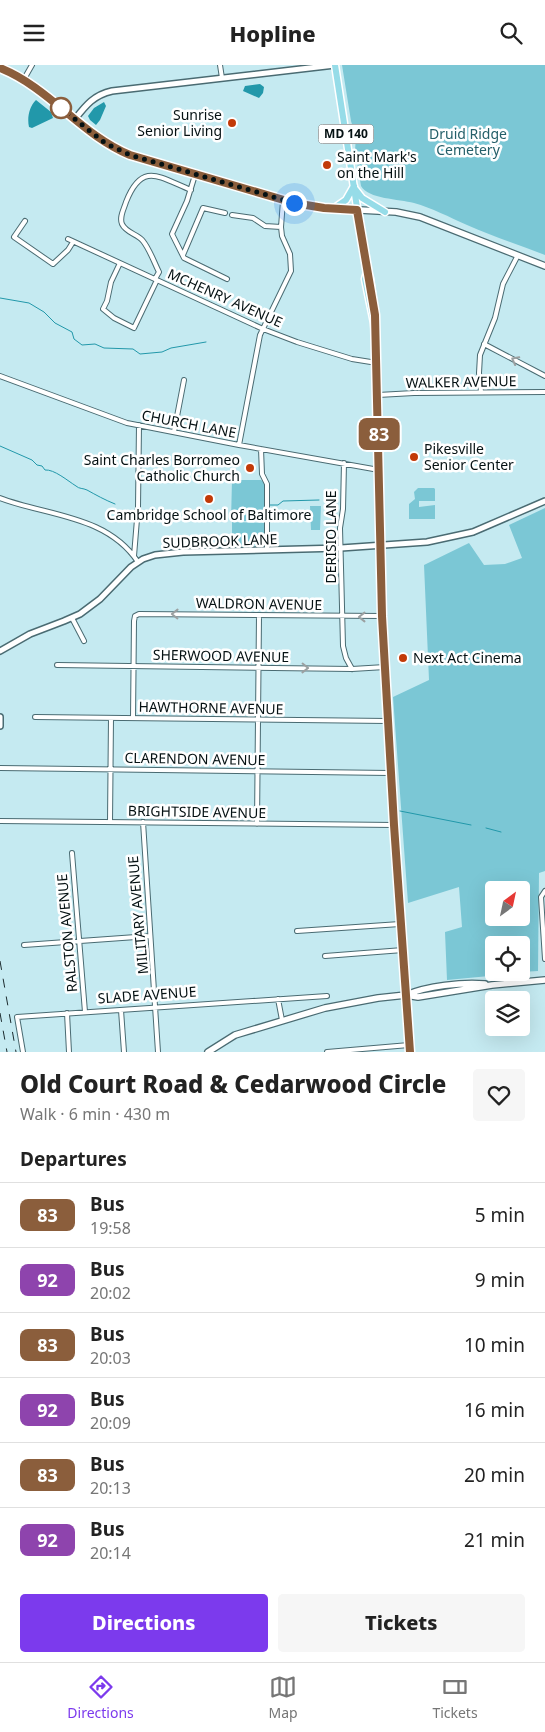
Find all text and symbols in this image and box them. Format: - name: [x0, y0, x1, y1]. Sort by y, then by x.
- text: Hopline: [229, 18, 316, 48]
- icon: menu: [20, 19, 48, 47]
- icon: search: [497, 19, 525, 47]
- unlabelled marker: [50, 97, 72, 119]
- place label: Sunrise Senior Living: [137, 105, 222, 140]
- marker: Sunrise Senior Living: [226, 117, 238, 129]
- park label: Druid Ridge Cemetery: [429, 124, 507, 159]
- road number: MD 140: [318, 125, 374, 143]
- place label: Saint Mark's on the Hill: [337, 147, 417, 182]
- marker: Saint Mark's on the Hill: [321, 159, 333, 171]
- your location: [282, 191, 307, 216]
- street label: MCHENRY AVENUE: [165, 264, 286, 331]
- one-way arrow: [511, 356, 520, 366]
- street label: WALKER AVENUE: [405, 371, 517, 392]
- street label: CHURCH LANE: [140, 405, 238, 442]
- line badge: 83: [356, 418, 402, 450]
- text: 83: [369, 422, 389, 446]
- place label: Pikesville Senior Center: [424, 439, 514, 474]
- place label: Saint Charles Borromeo Catholic Church: [84, 450, 240, 485]
- marker: Pikesville Senior Center: [408, 451, 420, 463]
- marker: Saint Charles Borromeo Catholic Church: [244, 462, 256, 474]
- street label: DERISIO LANE: [321, 490, 340, 584]
- marker: Cambridge School of Baltimore: [203, 493, 215, 505]
- place label: Cambridge School of Baltimore: [107, 505, 312, 524]
- street label: SUDBROOK LANE: [162, 529, 278, 552]
- street label: WALDRON AVENUE: [196, 593, 322, 614]
- one-way arrow: [171, 609, 179, 619]
- one-way arrow: [358, 611, 366, 622]
- street label: SHERWOOD AVENUE: [153, 645, 289, 666]
- place label: Next Act Cinema: [413, 648, 522, 667]
- marker: Next Act Cinema: [397, 652, 409, 664]
- one-way arrow: [302, 663, 310, 673]
- street label: HAWTHORNE AVENUE: [138, 697, 284, 718]
- street label: CLARENDON AVENUE: [124, 748, 266, 769]
- street label: BRIGHTSIDE AVENUE: [128, 801, 266, 822]
- street label: MILITARY AVENUE: [123, 855, 152, 975]
- street label: RALSTON AVENUE: [52, 873, 81, 993]
- north arrow: [485, 881, 530, 926]
- map controls: [485, 881, 530, 1036]
- button: locate: [485, 936, 530, 981]
- street label: SLADE AVENUE: [97, 982, 197, 1007]
- button: layers: [485, 991, 530, 1036]
- text: Old Court Road & Cedarwood Circle: [20, 1067, 446, 1100]
- button: heart: [473, 1069, 525, 1121]
- text: Walk · 6 min · 430 m: [20, 1103, 170, 1125]
- text: Departures: [20, 1146, 127, 1172]
- text: Bus: [90, 1191, 125, 1217]
- text: 5 min: [475, 1202, 525, 1228]
- text: 83: [37, 1203, 58, 1227]
- text: 19:58: [90, 1217, 131, 1239]
- text: Bus: [90, 1256, 125, 1282]
- text: 9 min: [475, 1267, 525, 1293]
- text: 92: [37, 1268, 58, 1292]
- text: 20:02: [90, 1282, 131, 1304]
- text: Bus: [90, 1321, 125, 1347]
- text: 10 min: [464, 1332, 525, 1358]
- text: 83: [37, 1333, 58, 1357]
- text: 20:03: [90, 1347, 131, 1369]
- text: Bus: [90, 1386, 125, 1412]
- text: 16 min: [464, 1397, 525, 1423]
- text: 92: [37, 1398, 58, 1422]
- text: 20:09: [90, 1412, 131, 1434]
- text: Bus: [90, 1451, 125, 1477]
- text: 20 min: [464, 1462, 525, 1488]
- text: 83: [37, 1463, 58, 1487]
- text: 20:13: [90, 1477, 131, 1499]
- text: Bus: [90, 1516, 125, 1542]
- text: 21 min: [464, 1527, 525, 1553]
- text: 92: [37, 1528, 58, 1552]
- text: 20:14: [90, 1542, 131, 1564]
- button: Directions: [20, 1594, 268, 1652]
- button: Tickets: [278, 1594, 525, 1652]
- tab: Directions: [67, 1673, 134, 1722]
- tab: Map: [269, 1673, 298, 1722]
- tab: Tickets: [432, 1673, 478, 1722]

